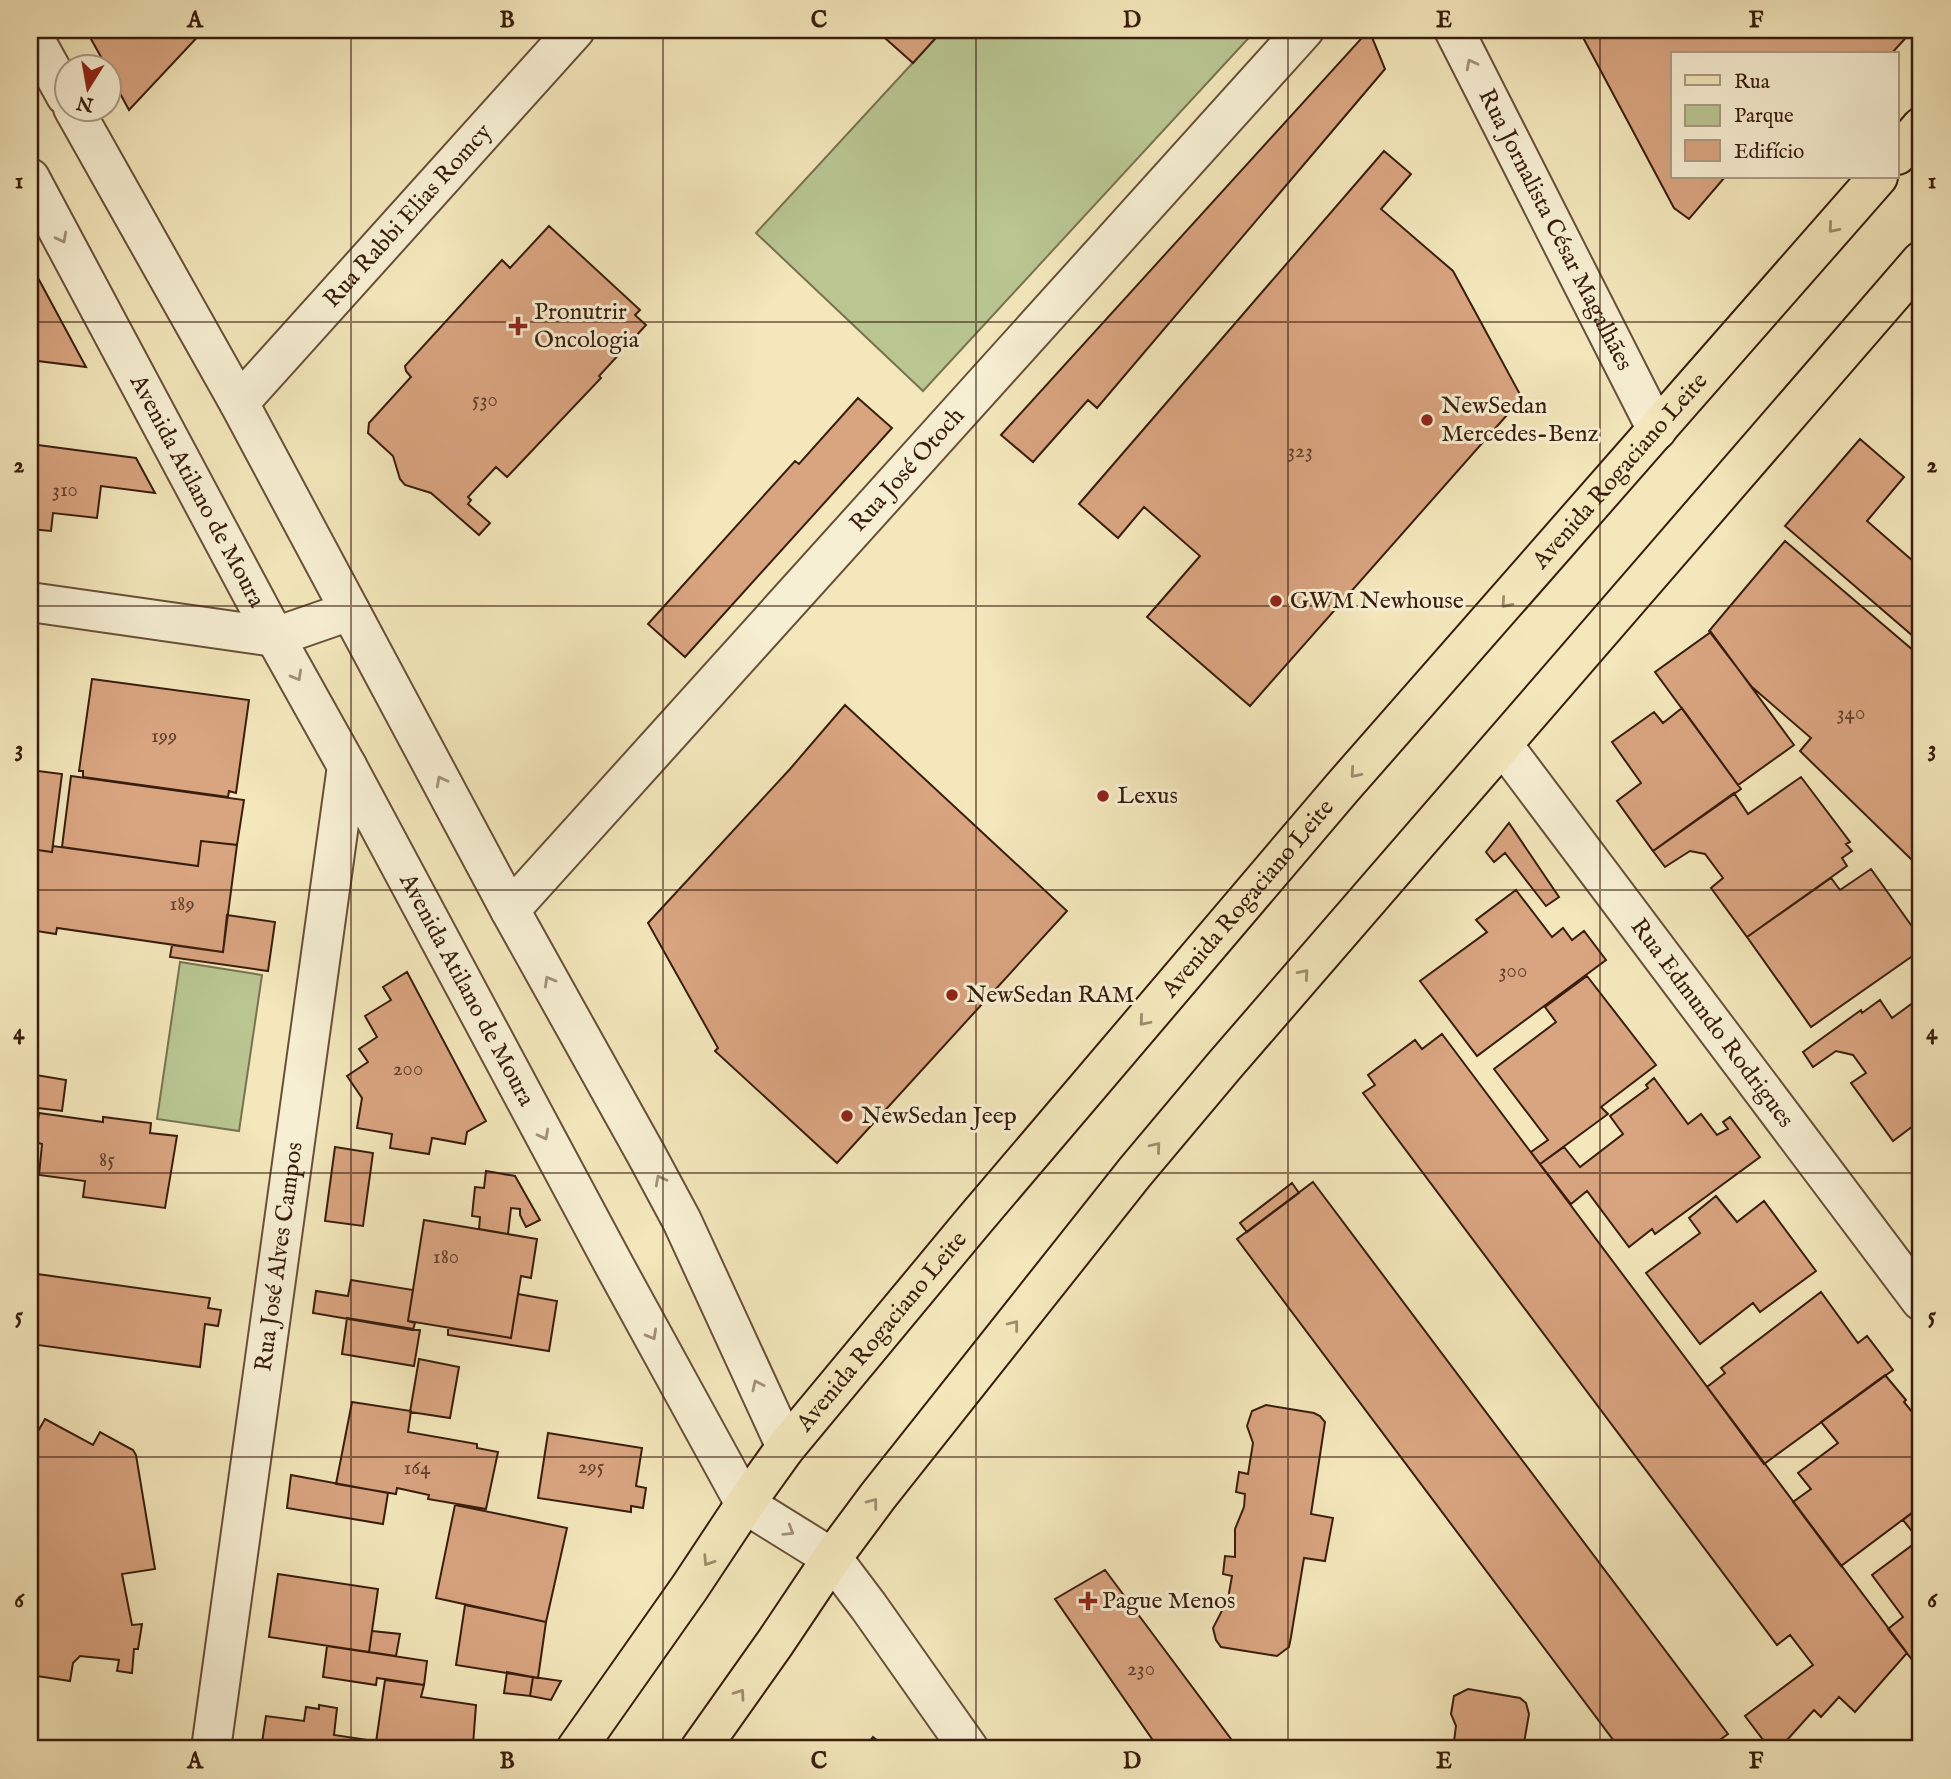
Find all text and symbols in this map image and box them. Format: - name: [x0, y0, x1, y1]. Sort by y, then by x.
- text: A: [186, 6, 204, 35]
- text: B: [499, 6, 515, 35]
- text: C: [811, 6, 828, 35]
- text: D: [1123, 6, 1141, 35]
- text: E: [1436, 6, 1452, 35]
- text: F: [1749, 6, 1764, 35]
- north arrow: [52, 52, 122, 122]
- legend: [1671, 52, 1898, 178]
- one-way arrow: [1466, 58, 1480, 71]
- text: Rua: [1734, 69, 1771, 96]
- street label: Rua Jornalista César Magalhães: [1471, 84, 1640, 376]
- text: N: [74, 89, 96, 116]
- text: Parque: [1734, 103, 1794, 130]
- street label: Rua Rabbi Elias Romcy: [317, 117, 499, 314]
- text: Edifício: [1734, 139, 1804, 166]
- text: 1: [15, 167, 23, 196]
- text: 1: [1928, 167, 1936, 196]
- one-way arrow: [1829, 220, 1841, 233]
- one-way arrow: [54, 231, 67, 243]
- place label: Pronutrir Oncologia: [534, 297, 640, 356]
- marker: Pronutrir Oncologia: [508, 316, 528, 336]
- street label: Avenida Rogaciano Leite: [1525, 366, 1715, 576]
- street label: Avenida Atilano de Moura: [122, 369, 272, 614]
- house number: 530: [472, 387, 498, 414]
- place label: NewSedan Mercedes-Benz: [1441, 391, 1599, 450]
- street label: Rua José Otoch: [843, 401, 972, 538]
- marker: NewSedan Mercedes-Benz: [1419, 412, 1435, 428]
- house number: 323: [1287, 438, 1313, 465]
- text: 2: [14, 451, 25, 480]
- text: 2: [1927, 451, 1938, 480]
- house number: 310: [52, 477, 78, 504]
- place label: GWM Newhouse: [1290, 586, 1464, 617]
- marker: GWM Newhouse: [1268, 593, 1284, 609]
- one-way arrow: [1502, 594, 1514, 607]
- one-way arrow: [289, 669, 302, 682]
- house number: 340: [1837, 700, 1865, 727]
- house number: 199: [151, 723, 177, 750]
- text: 3: [15, 735, 23, 764]
- text: 3: [1928, 735, 1936, 764]
- one-way arrow: [1351, 765, 1363, 778]
- one-way arrow: [436, 776, 449, 788]
- place label: Lexus: [1117, 781, 1178, 812]
- marker: Lexus: [1095, 788, 1111, 804]
- street label: Avenida Rogaciano Leite: [1154, 793, 1341, 1005]
- street label: Avenida Atilano de Moura: [391, 867, 542, 1112]
- house number: 189: [169, 891, 195, 918]
- street label: Rua Edmundo Rodrigues: [1623, 912, 1801, 1134]
- house number: 300: [1499, 958, 1527, 985]
- one-way arrow: [1296, 969, 1308, 982]
- one-way arrow: [544, 976, 557, 988]
- place label: NewSedan RAM: [966, 980, 1134, 1011]
- marker: NewSedan RAM: [944, 987, 960, 1003]
- one-way arrow: [1140, 1013, 1152, 1026]
- text: 4: [13, 1018, 25, 1047]
- text: 4: [1926, 1018, 1938, 1047]
- house number: 200: [393, 1056, 423, 1083]
- place label: NewSedan Jeep: [861, 1101, 1017, 1132]
- marker: NewSedan Jeep: [839, 1108, 855, 1124]
- one-way arrow: [536, 1128, 549, 1140]
- street label: Rua José Alves Campos: [248, 1140, 310, 1373]
- one-way arrow: [1148, 1142, 1160, 1155]
- house number: 85: [99, 1147, 115, 1174]
- one-way arrow: [655, 1175, 668, 1187]
- street label: Avenida Rogaciano Leite: [789, 1225, 974, 1439]
- house number: 180: [433, 1244, 459, 1271]
- text: 5: [15, 1302, 24, 1331]
- text: 5: [1928, 1302, 1937, 1331]
- one-way arrow: [1005, 1320, 1018, 1332]
- one-way arrow: [644, 1328, 658, 1341]
- one-way arrow: [751, 1380, 765, 1393]
- house number: 295: [578, 1454, 605, 1481]
- house number: 164: [404, 1455, 431, 1482]
- one-way arrow: [864, 1498, 877, 1511]
- one-way arrow: [781, 1522, 794, 1535]
- one-way arrow: [703, 1553, 716, 1566]
- text: 6: [14, 1586, 25, 1615]
- place label: Pague Menos: [1102, 1586, 1235, 1617]
- text: 6: [1927, 1586, 1938, 1615]
- marker: Pague Menos: [1080, 1593, 1096, 1609]
- house number: 230: [1127, 1656, 1155, 1683]
- one-way arrow: [732, 1689, 744, 1702]
- text: A: [186, 1747, 204, 1776]
- text: B: [499, 1747, 515, 1776]
- text: C: [811, 1747, 828, 1776]
- text: D: [1123, 1747, 1141, 1776]
- text: E: [1436, 1747, 1452, 1776]
- text: F: [1749, 1747, 1764, 1776]

